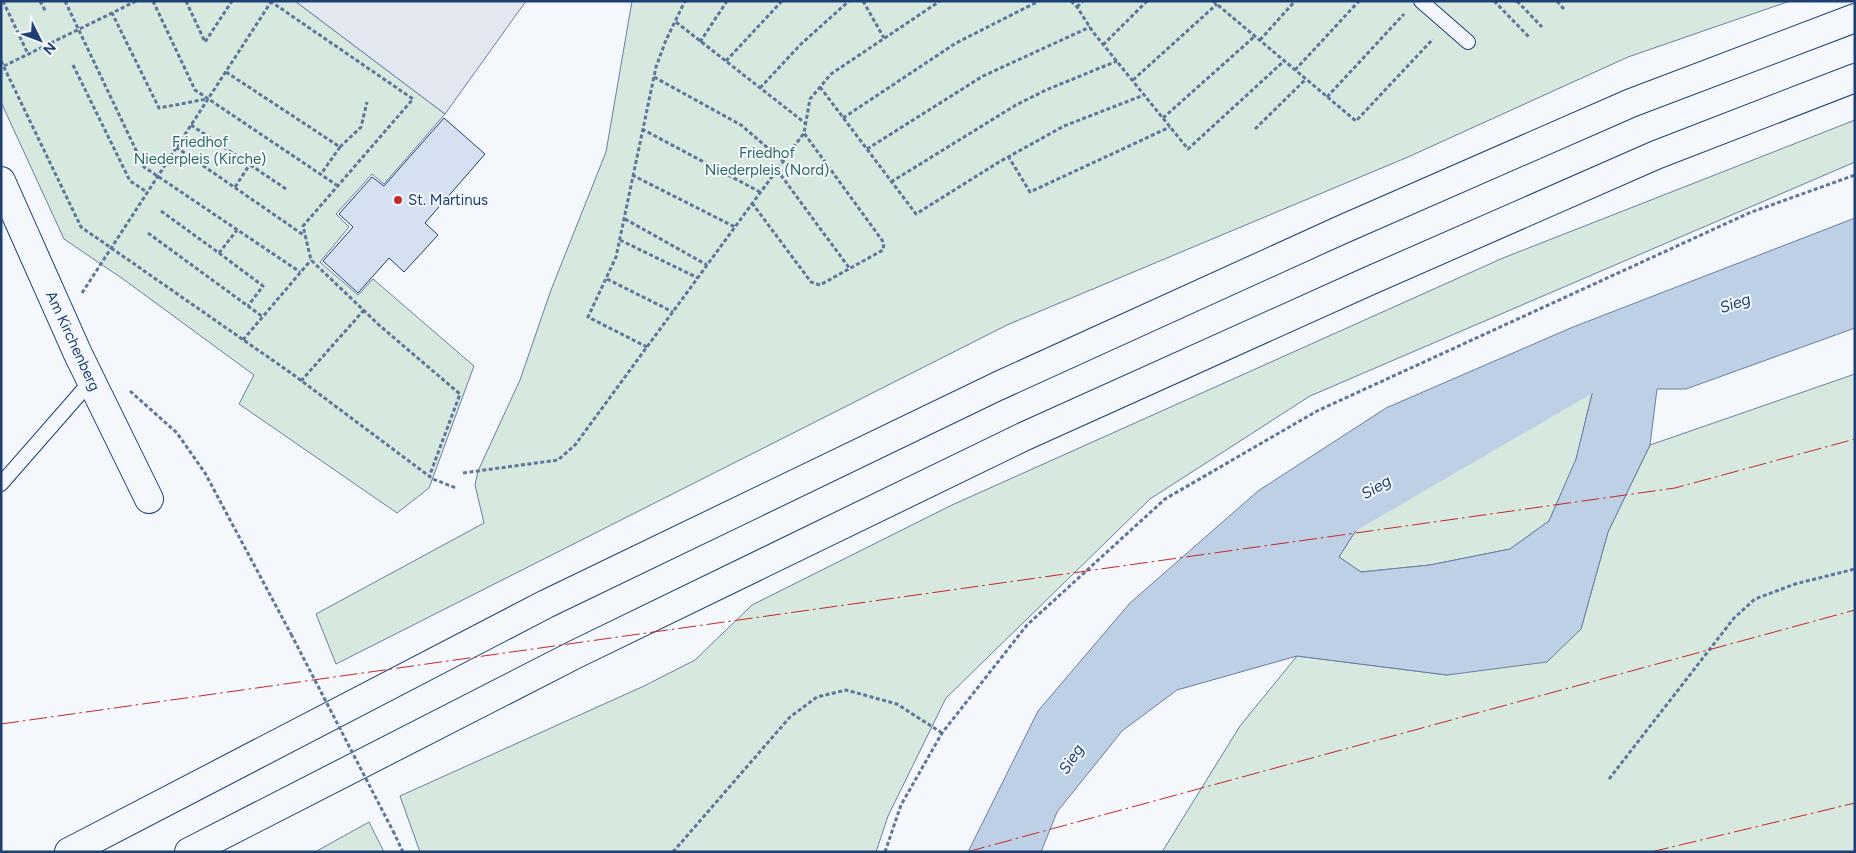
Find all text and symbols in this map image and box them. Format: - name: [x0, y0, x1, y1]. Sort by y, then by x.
- north arrow: [15, 15, 65, 65]
- text: N: [39, 39, 59, 58]
- park label: Friedhof Niederpleis (Kirche): [134, 133, 266, 168]
- park label: Friedhof Niederpleis (Nord): [705, 144, 829, 179]
- place label: St. Martinus: [408, 191, 488, 209]
- marker: St. Martinus: [392, 194, 404, 206]
- street label: Am Kirchenberg: [42, 288, 104, 394]
- water label: Sieg: [1717, 289, 1753, 317]
- water label: Sieg: [1358, 471, 1394, 503]
- water label: Sieg: [1054, 741, 1088, 777]

